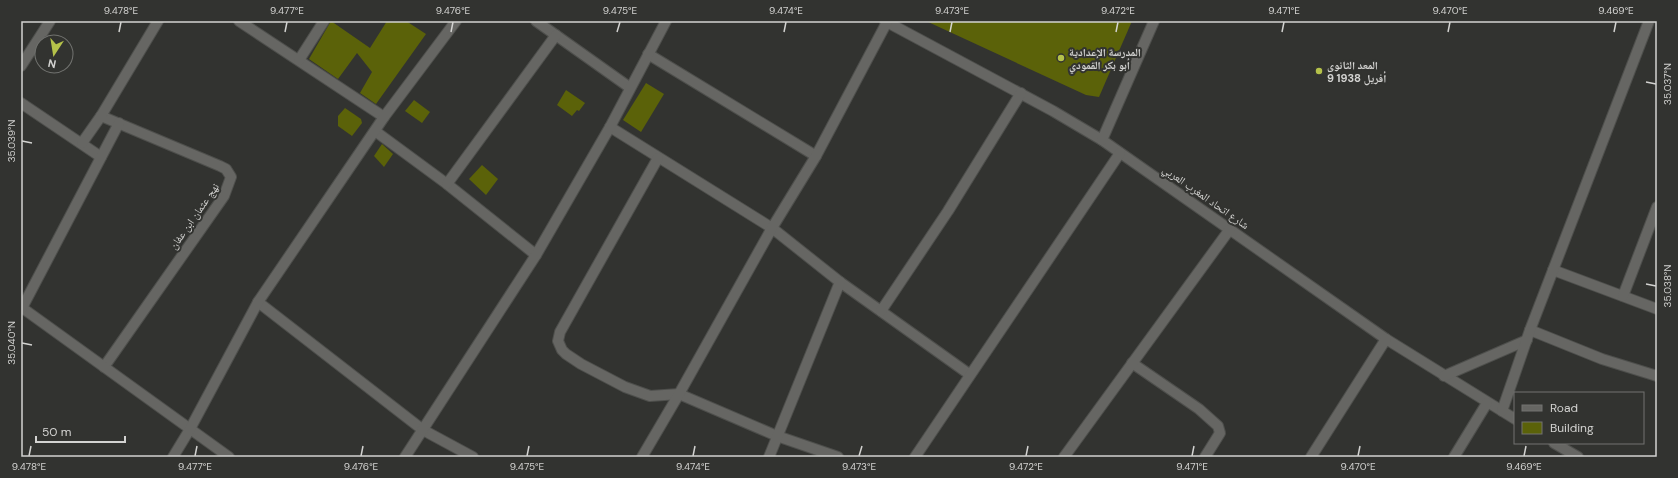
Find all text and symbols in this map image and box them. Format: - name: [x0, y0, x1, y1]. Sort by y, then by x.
- text: 9.478°E: [104, 4, 139, 17]
- text: 9.477°E: [270, 4, 304, 17]
- text: 9.476°E: [436, 4, 471, 17]
- text: 9.475°E: [603, 4, 637, 17]
- text: 9.474°E: [769, 4, 803, 17]
- text: 9.473°E: [935, 4, 969, 17]
- text: 9.472°E: [1101, 4, 1135, 17]
- text: 9.471°E: [1268, 4, 1300, 17]
- text: 9.470°E: [1432, 4, 1468, 17]
- text: 9.469°E: [1598, 4, 1634, 17]
- north arrow: [34, 34, 74, 74]
- place label: المدرسة الإعدادية أبو بكر القمودي: [1069, 45, 1141, 74]
- marker: المدرسة الإعدادية أبو بكر القمودي: [1056, 53, 1066, 63]
- text: N: [47, 56, 57, 71]
- place label: المعد الثانوي 9 أفريل 1938: [1327, 58, 1386, 86]
- text: 35.037°N: [1661, 63, 1674, 105]
- marker: المعد الثانوي 9 أفريل 1938: [1314, 66, 1324, 76]
- text: 35.039°N: [5, 120, 18, 162]
- street label: شارع اتحاد المغرب العربي: [1159, 162, 1252, 234]
- street label: نهج عثمان ابن عفان: [166, 180, 222, 252]
- text: 35.038°N: [1661, 265, 1674, 307]
- text: 35.040°N: [5, 321, 18, 365]
- legend: [1514, 392, 1644, 444]
- text: Road: [1550, 400, 1578, 416]
- scale bar: [36, 418, 125, 444]
- text: Building: [1550, 420, 1594, 436]
- text: 50 m: [42, 424, 71, 440]
- text: 9.478°E: [12, 460, 47, 473]
- text: 9.477°E: [178, 460, 212, 473]
- text: 9.476°E: [344, 460, 379, 473]
- text: 9.475°E: [510, 460, 544, 473]
- text: 9.474°E: [676, 460, 710, 473]
- text: 9.473°E: [842, 460, 876, 473]
- text: 9.472°E: [1009, 460, 1043, 473]
- text: 9.471°E: [1176, 460, 1208, 473]
- text: 9.470°E: [1340, 460, 1376, 473]
- text: 9.469°E: [1506, 460, 1542, 473]

